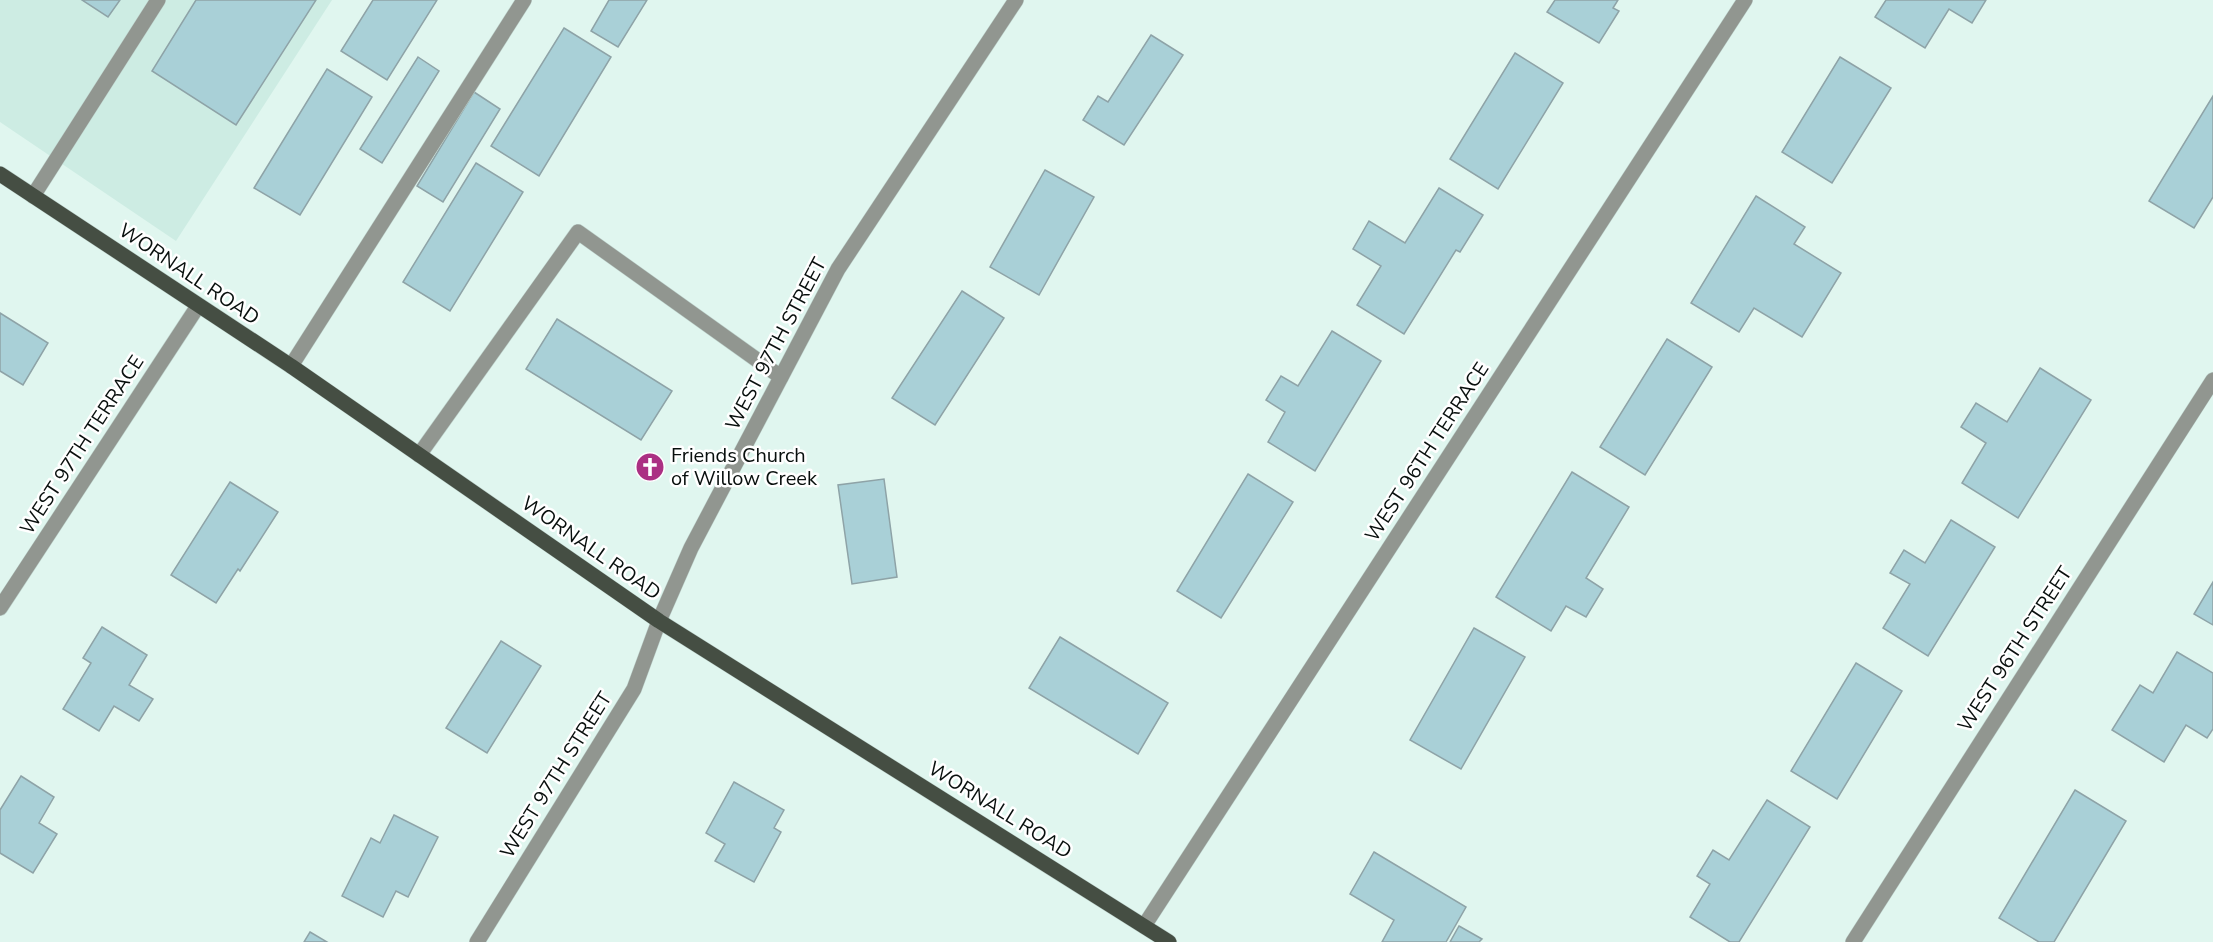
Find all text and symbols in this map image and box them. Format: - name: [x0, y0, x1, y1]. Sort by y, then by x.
- street label: WORNALL ROAD: [113, 217, 265, 331]
- street label: WEST 97TH STREET: [719, 253, 833, 435]
- street label: WEST 97TH TERRACE: [14, 350, 150, 540]
- street label: WEST 96TH TERRACE: [1359, 357, 1495, 547]
- place label: Friends Church of Willow Creek: [671, 442, 818, 492]
- church icon: Friends Church of Willow Creek: [634, 451, 666, 483]
- street label: WORNALL ROAD: [516, 490, 666, 606]
- street label: WEST 96TH STREET: [1952, 561, 2078, 737]
- street label: WEST 97TH STREET: [494, 687, 618, 863]
- street label: WORNALL ROAD: [923, 755, 1077, 865]

